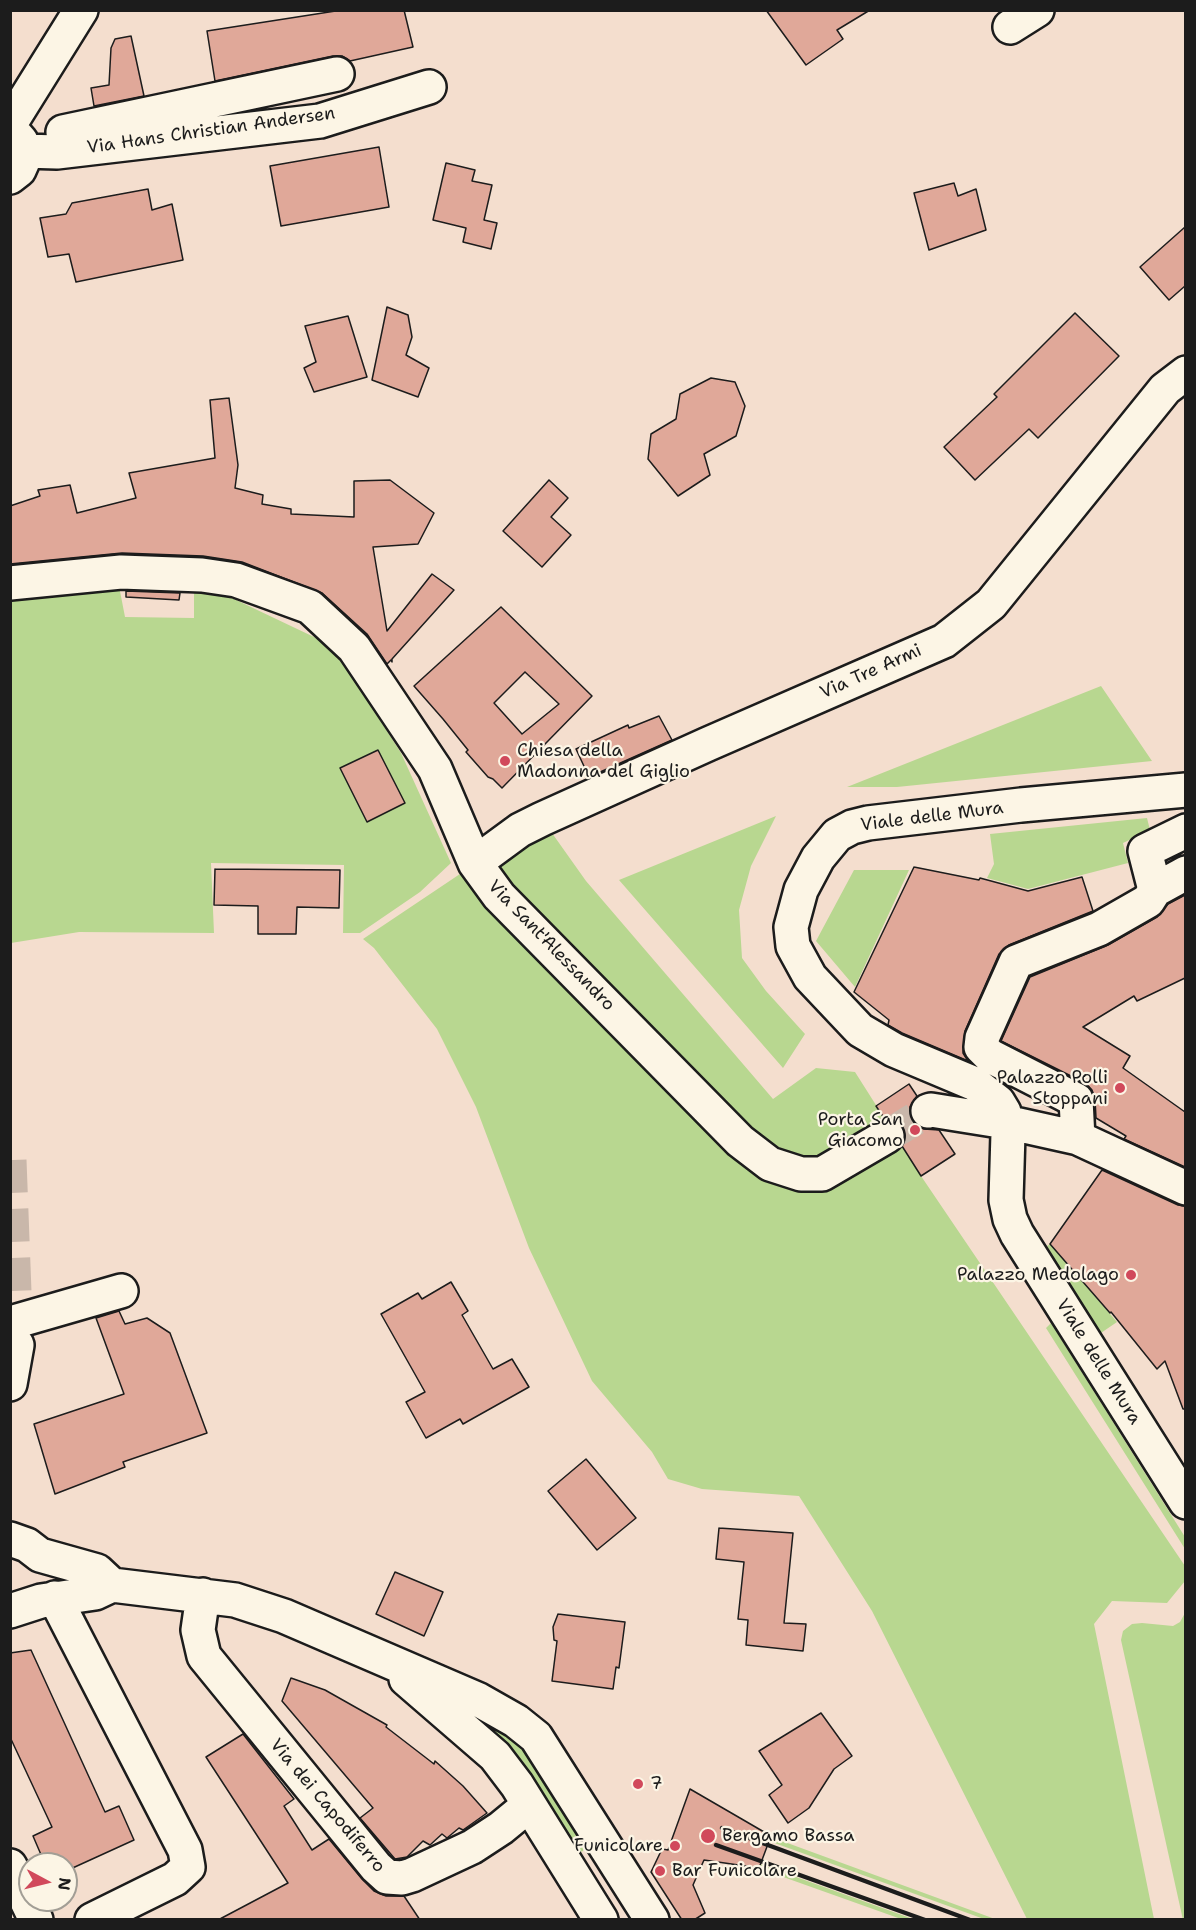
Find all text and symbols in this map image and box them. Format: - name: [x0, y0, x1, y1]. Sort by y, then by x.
- street label: Via Hans Christian Andersen: [86, 103, 336, 159]
- street label: Via Tre Armi: [817, 640, 925, 704]
- place label: Chiesa della Madonna del Giglio: [517, 740, 690, 783]
- marker: Chiesa della Madonna del Giglio: [498, 754, 512, 768]
- street label: Viale delle Mura: [859, 798, 1005, 836]
- street label: Via Sant'Alessandro: [483, 876, 619, 1016]
- place label: Palazzo Polli Stoppani: [997, 1067, 1108, 1110]
- marker: Palazzo Polli Stoppani: [1113, 1081, 1127, 1095]
- place label: Porta San Giacomo: [818, 1109, 903, 1152]
- marker: Porta San Giacomo: [908, 1123, 922, 1137]
- place label: Palazzo Medolago: [957, 1264, 1119, 1286]
- marker: Palazzo Medolago: [1124, 1268, 1138, 1282]
- street label: Viale delle Mura: [1051, 1295, 1145, 1429]
- street label: Via dei Capodiferro: [265, 1735, 389, 1877]
- place label: 7: [650, 1773, 663, 1795]
- marker: 7: [631, 1777, 645, 1791]
- place label: Bergamo Bassa: [722, 1825, 855, 1847]
- marker: Bergamo Bassa: [699, 1827, 717, 1845]
- place label: Funicolare: [574, 1835, 663, 1857]
- marker: Funicolare: [668, 1839, 682, 1853]
- north arrow: [18, 1852, 78, 1912]
- place label: Bar Funicolare: [672, 1860, 797, 1882]
- marker: Bar Funicolare: [653, 1864, 667, 1878]
- text: N: [53, 1876, 76, 1892]

